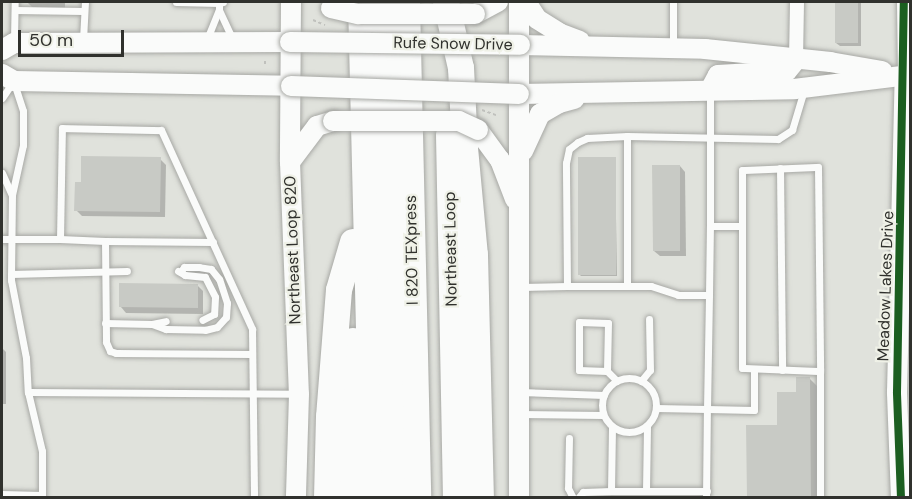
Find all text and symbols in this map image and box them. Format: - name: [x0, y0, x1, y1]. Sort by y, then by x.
- scale bar: [21, 18, 128, 56]
- text: 50 m: [29, 28, 73, 52]
- street label: Rufe Snow Drive: [393, 33, 513, 55]
- street label: Northeast Loop 820: [281, 175, 305, 325]
- street label: Northeast Loop: [440, 191, 462, 307]
- street label: I 820 TEXpress: [401, 195, 423, 305]
- street label: Meadow Lakes Drive: [874, 210, 898, 362]

